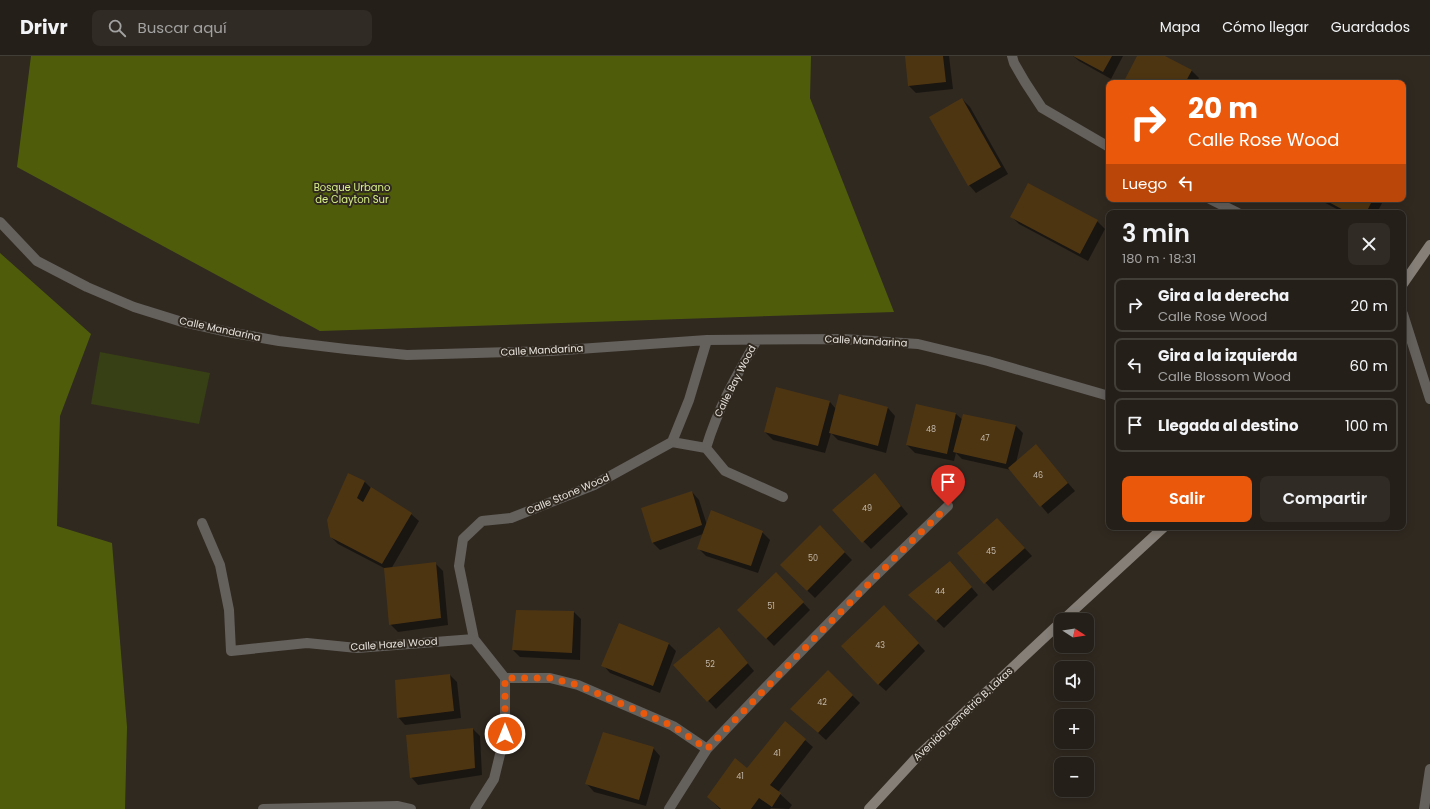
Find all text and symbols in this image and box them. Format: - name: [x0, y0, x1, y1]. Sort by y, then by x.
- search box: [92, 10, 372, 46]
- text: Drivr: [20, 14, 68, 41]
- icon: search: [106, 17, 128, 39]
- text: Buscar aquí: [138, 17, 227, 38]
- text: Mapa: [1160, 17, 1200, 37]
- text: Cómo llegar: [1222, 17, 1309, 37]
- text: Guardados: [1331, 17, 1410, 37]
- text: 20 m: [1188, 89, 1258, 128]
- icon: right: [1122, 96, 1174, 148]
- text: Calle Rose Wood: [1188, 127, 1340, 152]
- icon: left: [1175, 172, 1197, 194]
- text: Luego: [1122, 173, 1167, 194]
- park label: Bosque Urbano de Clayton Sur: [314, 180, 390, 207]
- text: 3 min: [1122, 217, 1190, 250]
- button: close: [1348, 223, 1390, 265]
- text: 180 m · 18:31: [1122, 249, 1196, 268]
- text: Gira a la derecha: [1158, 285, 1289, 306]
- icon: right: [1124, 294, 1146, 316]
- text: 20 m: [1350, 295, 1388, 316]
- text: Calle Rose Wood: [1158, 307, 1267, 326]
- street label: Calle Mandarina: [178, 313, 262, 345]
- street label: Calle Mandarina: [824, 331, 908, 351]
- street label: Calle Mandarina: [500, 340, 584, 360]
- street label: Calle Bay Wood: [710, 342, 760, 420]
- text: Gira a la izquierda: [1158, 345, 1297, 366]
- icon: left: [1124, 354, 1146, 376]
- text: 60 m: [1350, 355, 1388, 376]
- text: Calle Blossom Wood: [1158, 367, 1291, 386]
- icon: arrive: [1124, 414, 1146, 436]
- text: Llegada al destino: [1158, 415, 1299, 436]
- text: 100 m: [1345, 415, 1388, 436]
- house number: 48: [926, 424, 936, 435]
- house number: 47: [980, 433, 990, 444]
- pin: [931, 465, 965, 506]
- street label: Calle Stone Wood: [524, 470, 612, 518]
- house number: 46: [1033, 470, 1043, 481]
- icon: arrive: [937, 471, 959, 493]
- button: Salir: [1122, 476, 1252, 522]
- button: Compartir: [1260, 476, 1390, 522]
- house number: 49: [862, 503, 872, 514]
- house number: 45: [986, 546, 996, 557]
- house number: 50: [808, 553, 818, 564]
- house number: 44: [935, 586, 945, 597]
- house number: 51: [767, 601, 775, 612]
- north arrow: [1054, 613, 1094, 653]
- map controls: [1054, 613, 1094, 797]
- street label: Calle Hazel Wood: [350, 633, 438, 655]
- house number: 43: [875, 640, 885, 651]
- house number: 52: [705, 659, 715, 670]
- button: sound: [1054, 661, 1094, 701]
- street label: Avenida Demetrio B. Lakas: [910, 664, 1016, 764]
- house number: 42: [817, 697, 827, 708]
- button: +: [1054, 709, 1094, 749]
- position arrow: [484, 713, 526, 755]
- house number: 41: [773, 748, 781, 759]
- button: −: [1054, 757, 1094, 797]
- house number: 41: [736, 771, 744, 782]

